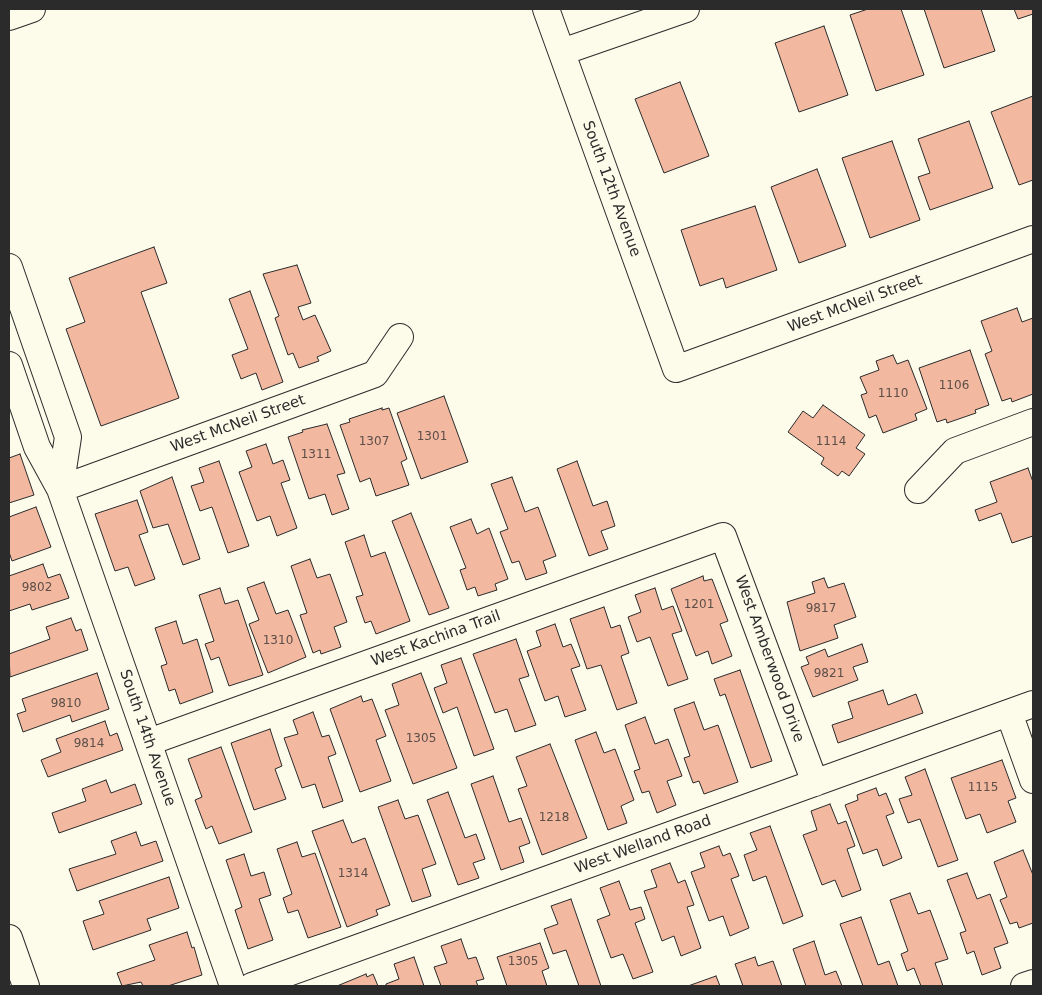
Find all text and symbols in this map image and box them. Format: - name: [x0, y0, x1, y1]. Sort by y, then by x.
- street label: South 12th Avenue: [578, 119, 644, 259]
- street label: West McNeil Street: [785, 271, 925, 337]
- house number: 1106: [939, 379, 969, 393]
- house number: 1110: [878, 387, 908, 401]
- street label: West McNeil Street: [168, 391, 308, 457]
- house number: 1301: [417, 430, 447, 444]
- house number: 1307: [359, 435, 389, 449]
- house number: 1114: [816, 435, 846, 449]
- house number: 1311: [301, 448, 331, 462]
- street label: West Amberwood Drive: [730, 573, 808, 745]
- house number: 9802: [22, 581, 52, 595]
- house number: 1201: [684, 598, 714, 612]
- house number: 9817: [806, 602, 836, 616]
- street label: West Kachina Trail: [369, 607, 503, 671]
- house number: 1310: [263, 634, 293, 648]
- street label: South 14th Avenue: [115, 667, 179, 809]
- house number: 9821: [814, 667, 844, 681]
- house number: 9810: [51, 697, 81, 711]
- house number: 1305: [406, 732, 436, 746]
- house number: 9814: [74, 737, 104, 751]
- house number: 1115: [968, 781, 998, 795]
- house number: 1218: [539, 811, 569, 825]
- street label: West Welland Road: [572, 812, 714, 878]
- house number: 1314: [338, 867, 368, 881]
- house number: 1305: [508, 955, 538, 969]

